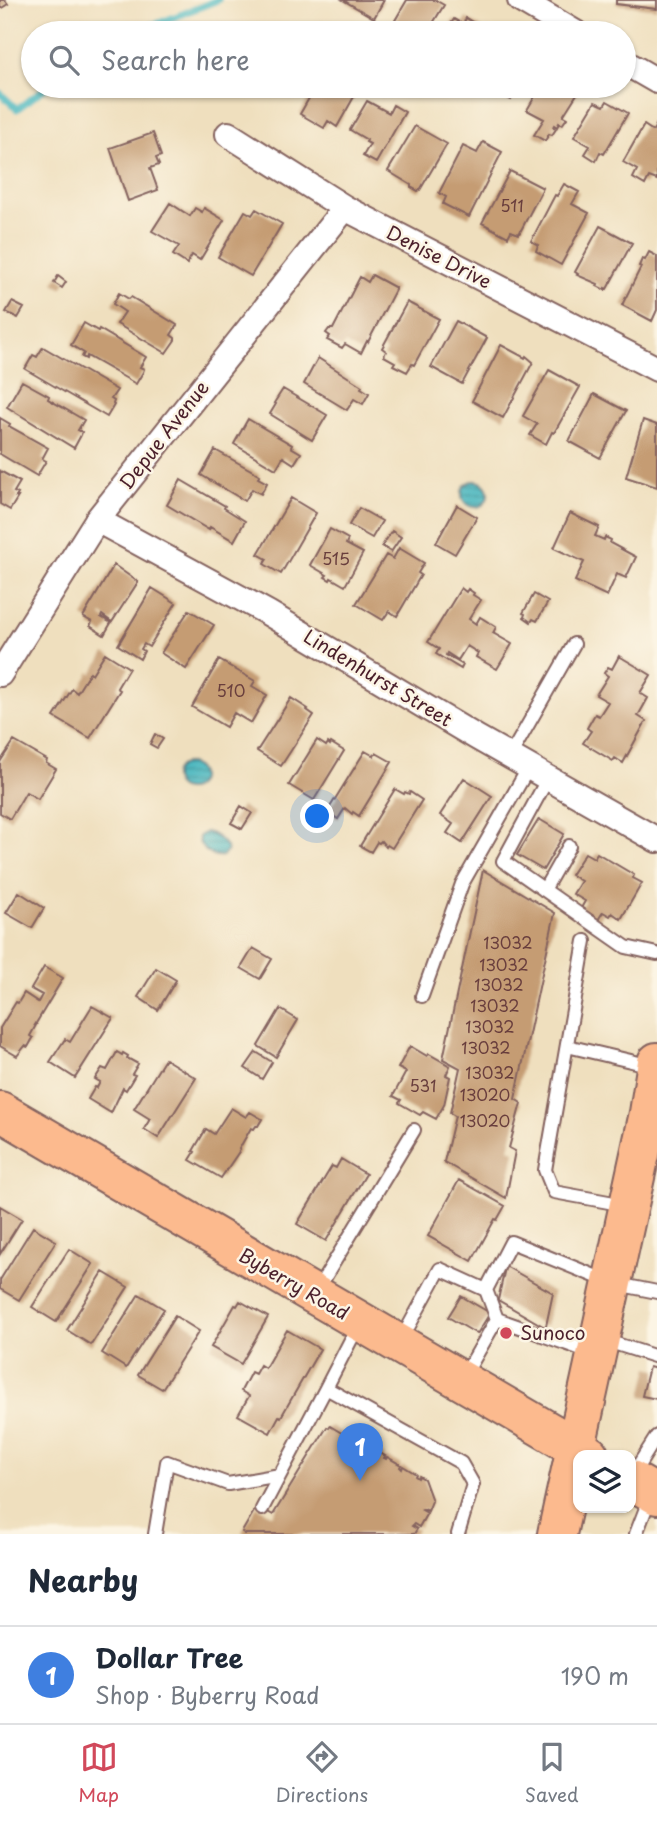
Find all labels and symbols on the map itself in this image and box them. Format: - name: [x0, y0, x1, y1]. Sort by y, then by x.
- house number: 511: [500, 193, 524, 217]
- street label: Denise Drive: [382, 218, 497, 295]
- street label: Depue Avenue: [112, 374, 215, 495]
- house number: 515: [322, 546, 350, 570]
- street label: Lindenhurst Street: [299, 622, 458, 733]
- house number: 510: [217, 678, 245, 702]
- your location: [300, 799, 334, 833]
- house number: 13032: [483, 930, 533, 954]
- house number: 13032: [479, 952, 529, 976]
- house number: 13032: [474, 972, 524, 996]
- house number: 13032: [470, 993, 520, 1017]
- house number: 13032: [465, 1014, 515, 1038]
- house number: 13032: [461, 1035, 511, 1059]
- house number: 13032: [465, 1060, 515, 1084]
- house number: 531: [410, 1073, 436, 1097]
- house number: 13020: [460, 1082, 510, 1106]
- house number: 13020: [460, 1108, 510, 1132]
- street label: Byberry Road: [234, 1240, 355, 1326]
- place label: Sunoco: [520, 1318, 586, 1346]
- marker: Sunoco: [498, 1325, 514, 1341]
- pin: 1: [337, 1423, 383, 1481]

